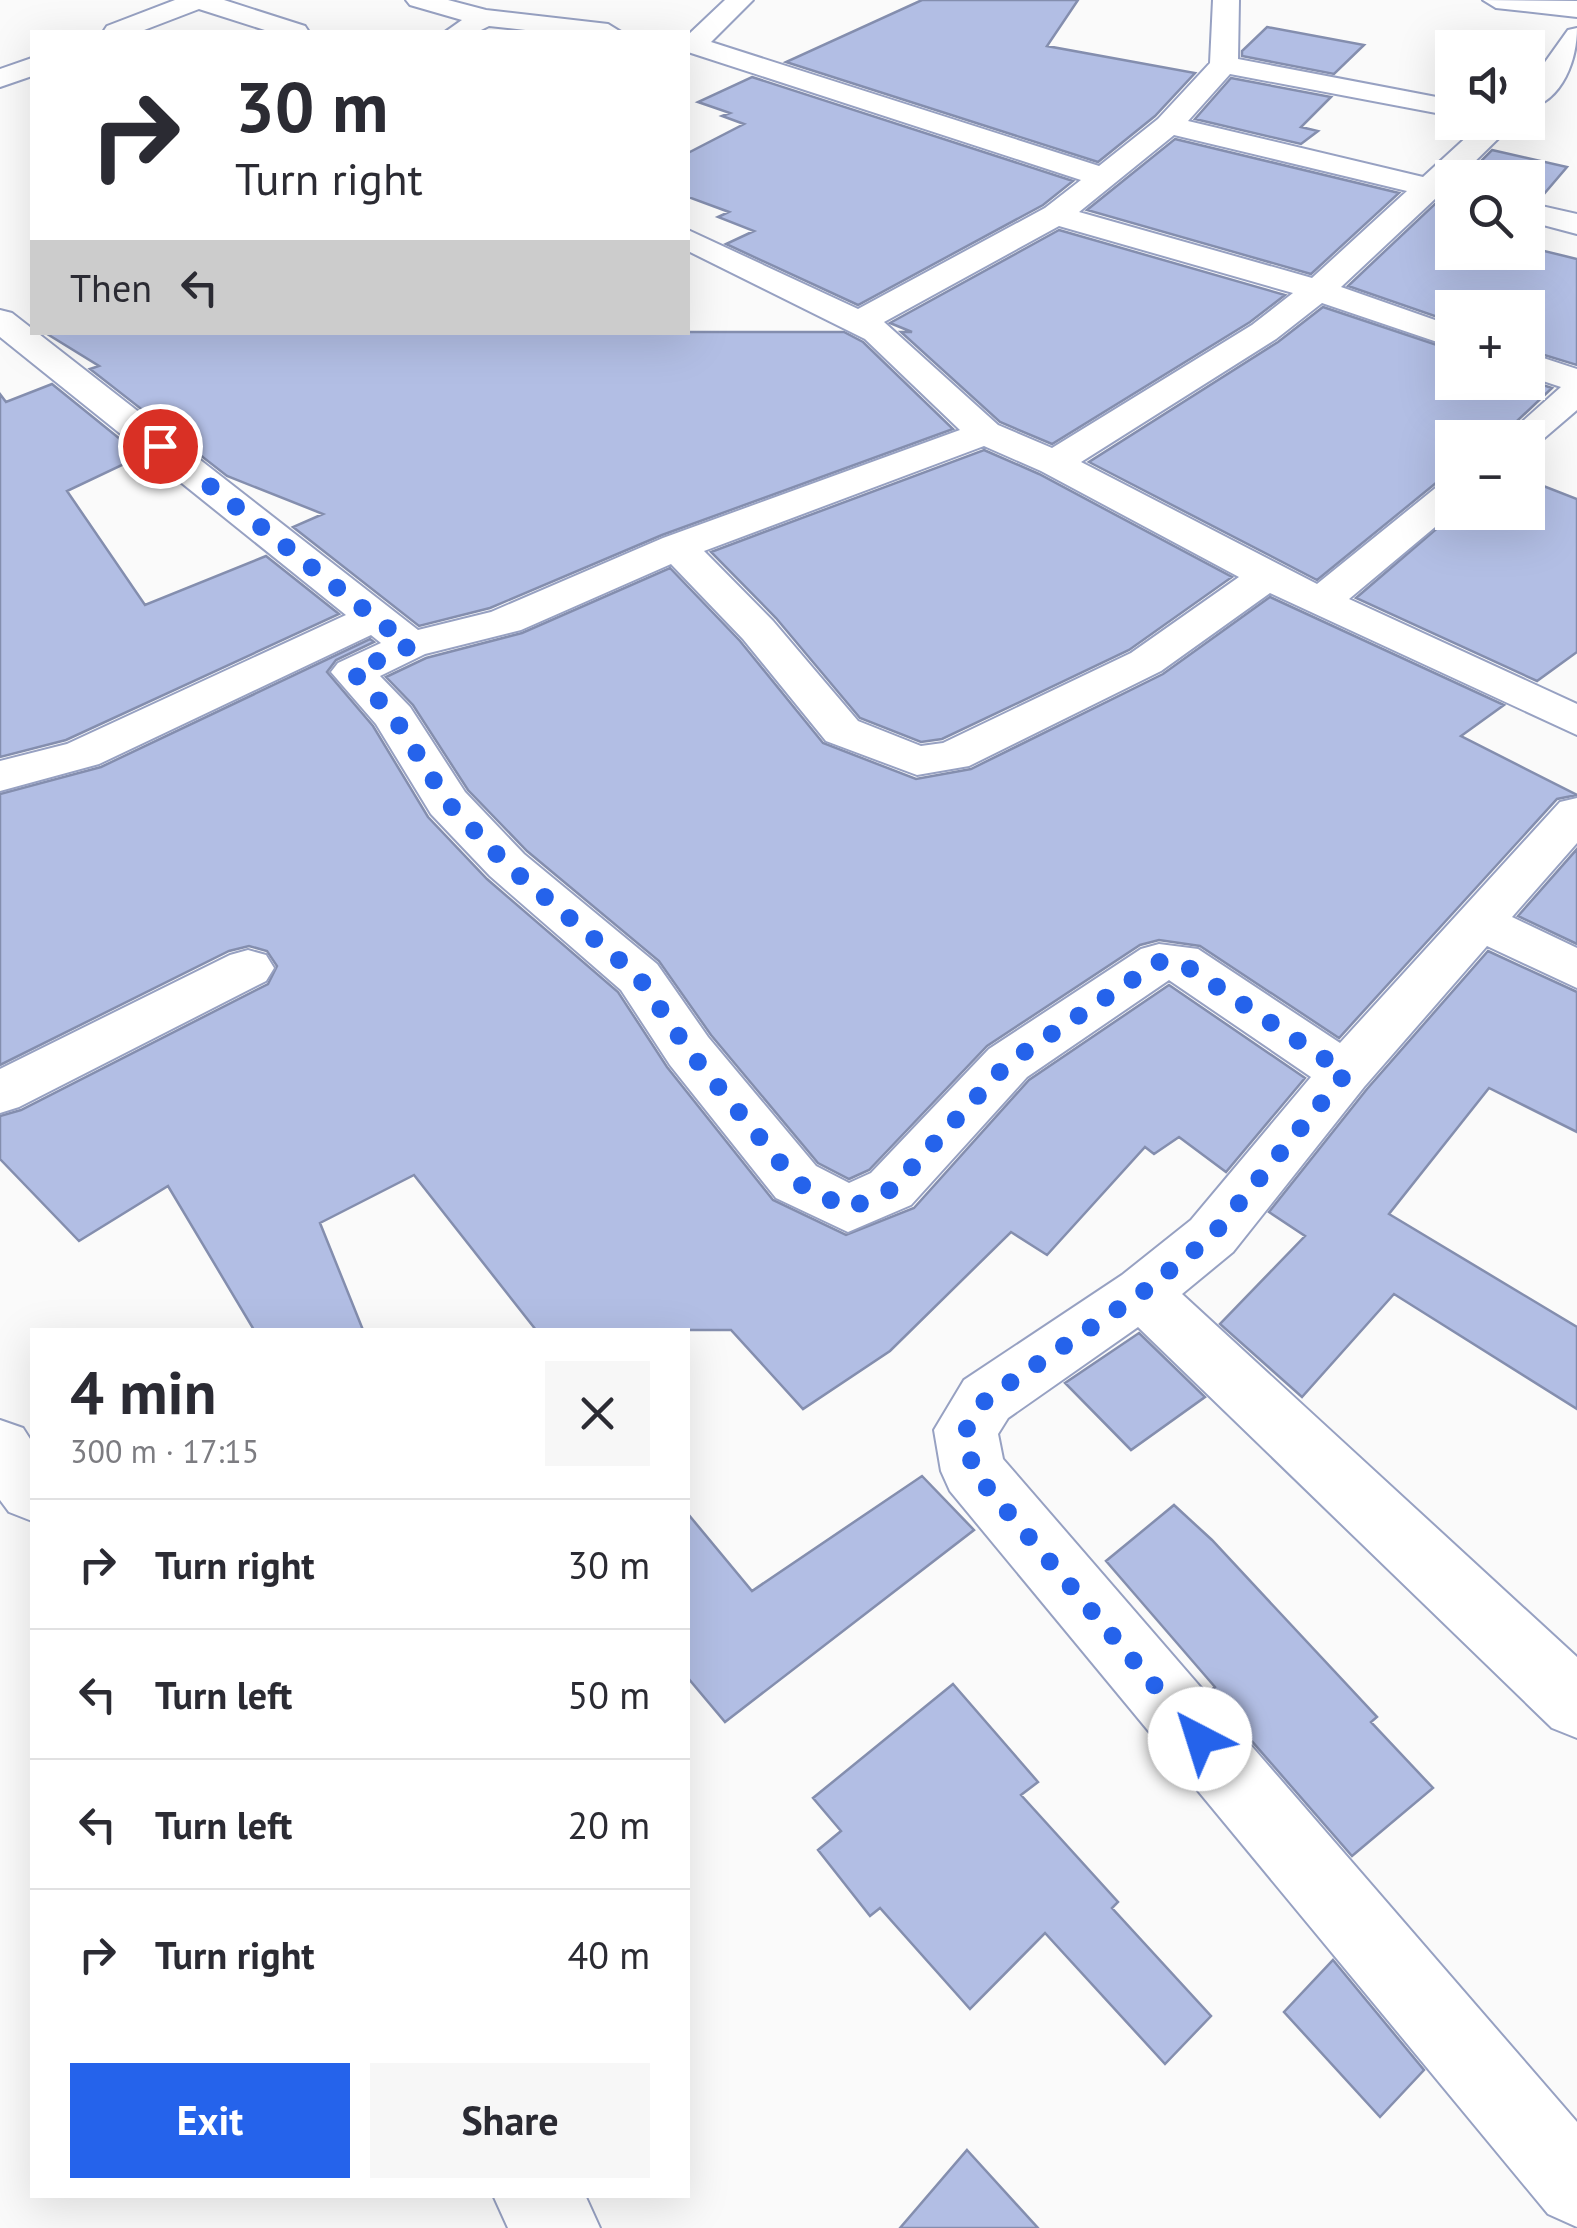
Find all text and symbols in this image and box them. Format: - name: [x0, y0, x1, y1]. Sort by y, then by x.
- map controls: [1435, 30, 1545, 530]
- button: sound: [1435, 30, 1545, 140]
- text: 30 m: [235, 61, 388, 151]
- icon: right: [70, 70, 200, 200]
- text: Turn right: [235, 149, 423, 207]
- button: search: [1435, 160, 1545, 270]
- icon: left: [172, 260, 227, 315]
- text: Then: [70, 263, 152, 312]
- button: +: [1435, 290, 1545, 400]
- pin: [118, 404, 203, 489]
- icon: arrive: [133, 419, 188, 474]
- button: −: [1435, 420, 1545, 530]
- text: 4 min: [70, 1353, 216, 1431]
- button: close: [545, 1361, 650, 1466]
- text: 300 m · 17:15: [70, 1430, 259, 1472]
- icon: right: [70, 1537, 125, 1592]
- text: Turn right: [155, 1540, 315, 1589]
- text: 30 m: [568, 1540, 650, 1589]
- icon: left: [70, 1667, 125, 1722]
- text: Turn left: [155, 1670, 292, 1719]
- text: 50 m: [568, 1670, 650, 1719]
- position arrow: [1148, 1687, 1252, 1791]
- icon: left: [70, 1797, 125, 1852]
- text: Turn left: [155, 1800, 292, 1849]
- text: 20 m: [568, 1800, 650, 1849]
- icon: right: [70, 1927, 125, 1982]
- text: Turn right: [155, 1930, 315, 1979]
- text: 40 m: [568, 1930, 650, 1979]
- button: Exit: [70, 2063, 350, 2178]
- button: Share: [370, 2063, 650, 2178]

